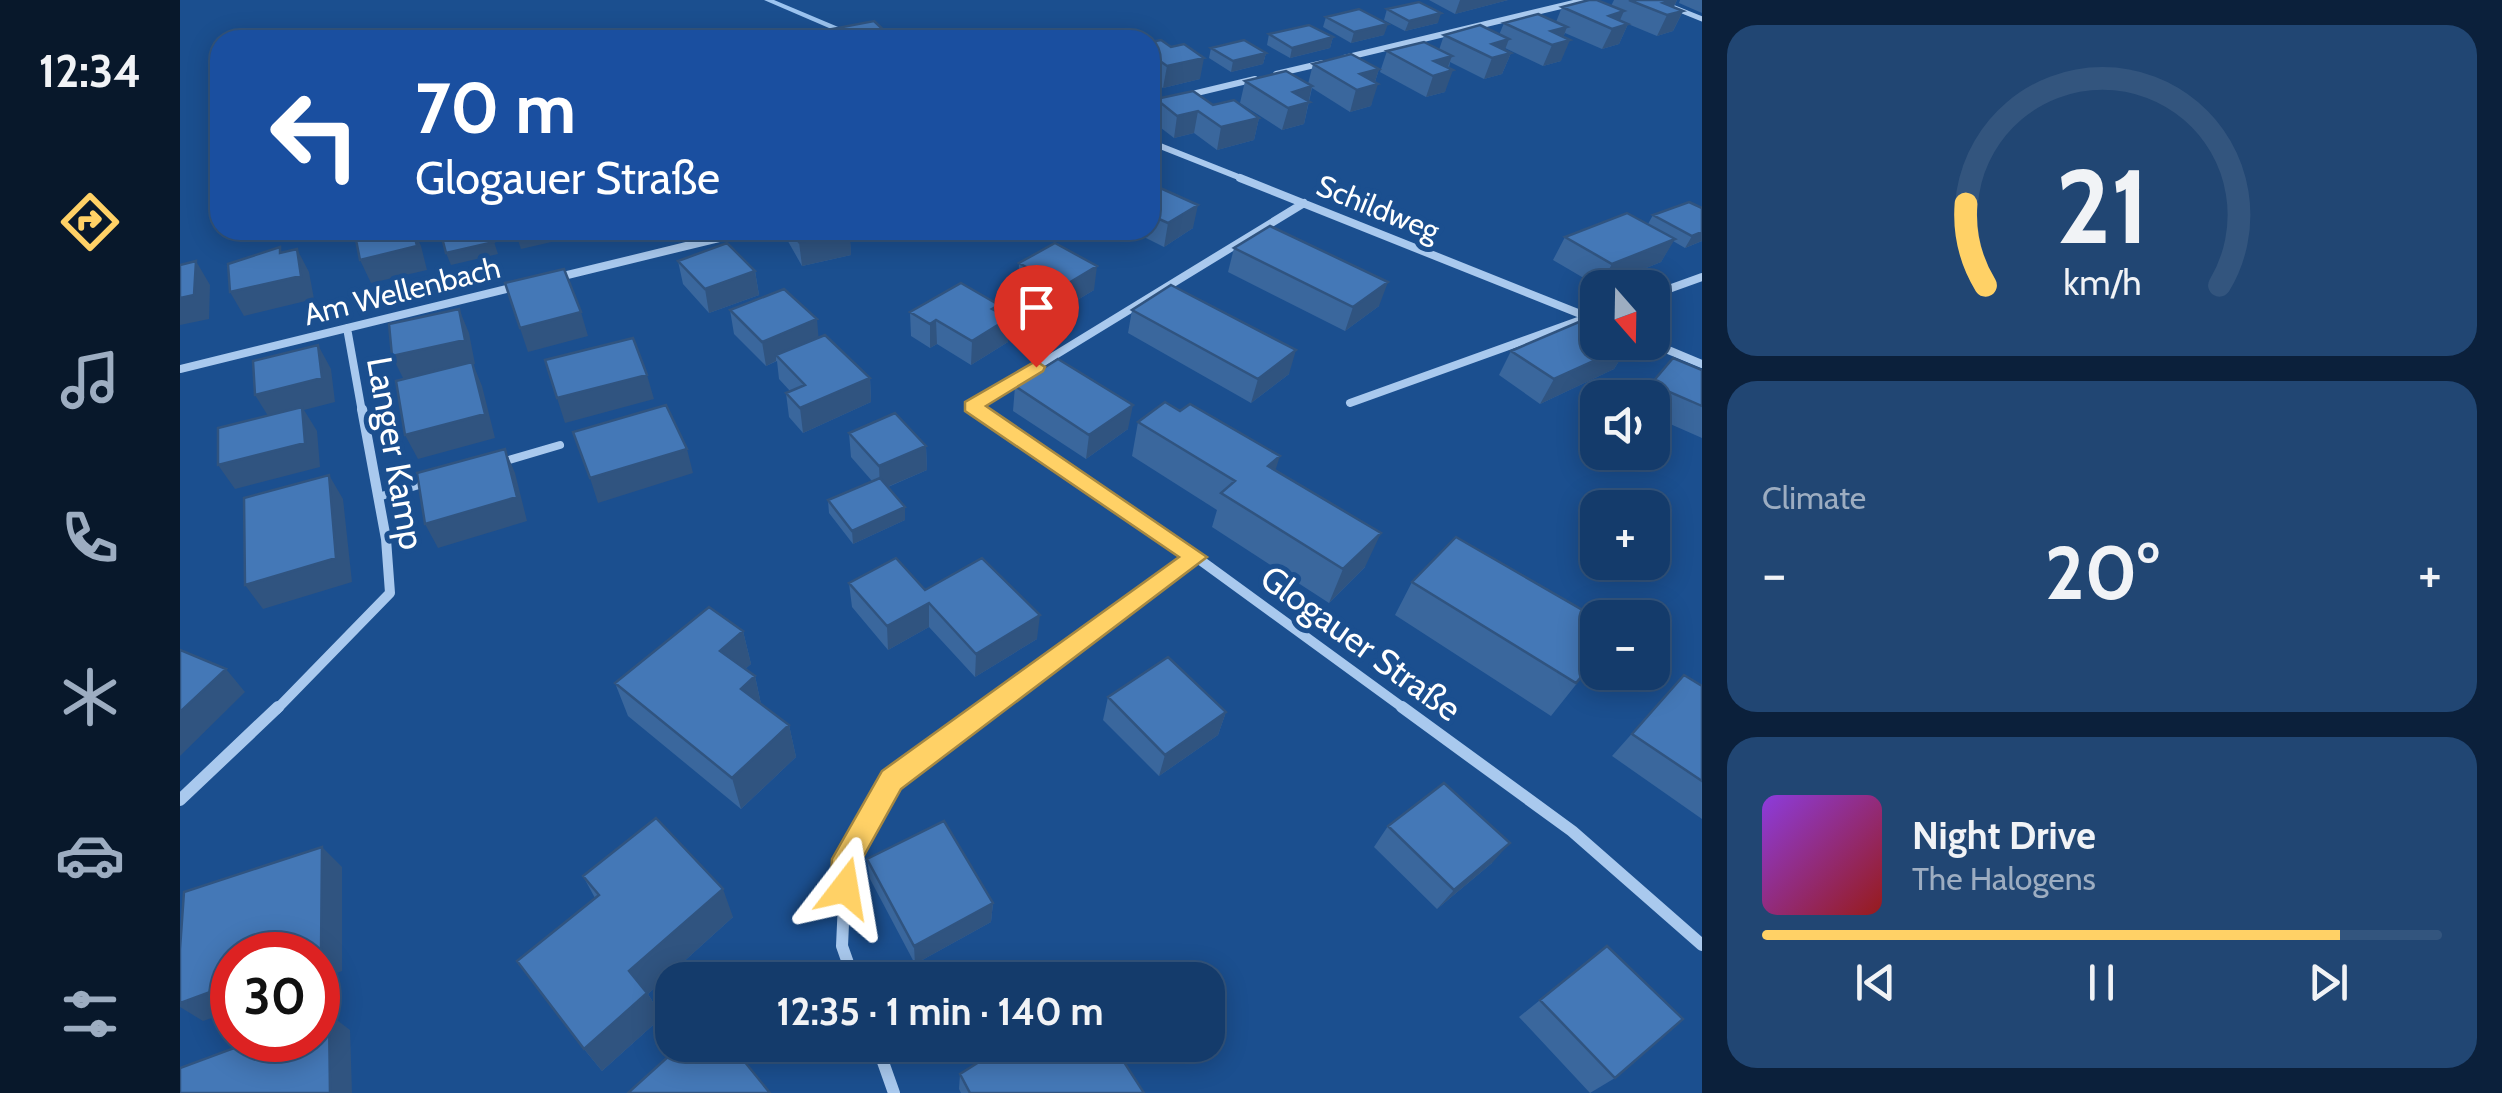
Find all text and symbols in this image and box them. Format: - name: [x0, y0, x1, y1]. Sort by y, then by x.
- text: 12:34: [39, 44, 141, 98]
- text: 70 m: [415, 65, 576, 151]
- icon: left: [250, 70, 380, 200]
- text: 21: [2055, 143, 2149, 269]
- text: Glogauer Straße: [415, 151, 720, 205]
- street label: Schildweg: [1311, 167, 1446, 250]
- icon: directions: [55, 187, 125, 257]
- street label: Am Wellenbach: [300, 249, 504, 333]
- text: km/h: [2063, 261, 2141, 304]
- pin: [994, 265, 1079, 368]
- north arrow: [1580, 270, 1670, 360]
- map controls: [1580, 270, 1670, 690]
- icon: arrive: [1009, 280, 1064, 335]
- icon: music: [55, 345, 125, 415]
- street label: Langer Kamp: [358, 353, 434, 553]
- button: sound: [1580, 380, 1670, 470]
- text: Climate: [1762, 478, 1866, 517]
- button: +: [1580, 490, 1670, 580]
- icon: phone: [55, 503, 125, 573]
- text: 20°: [2045, 527, 2159, 618]
- text: −: [1762, 540, 1786, 607]
- text: +: [2418, 540, 2442, 607]
- street label: Glogauer Straße: [1252, 556, 1470, 730]
- button: −: [1580, 600, 1670, 690]
- icon: climate: [55, 662, 125, 732]
- text: Night Drive: [1912, 812, 2096, 859]
- icon: car: [55, 820, 125, 890]
- position arrow: [793, 836, 897, 940]
- text: The Halogens: [1912, 859, 2096, 898]
- speed limit sign: 30: [210, 932, 340, 1062]
- icon: previous: [1848, 955, 1903, 1010]
- icon: pause: [2074, 955, 2129, 1010]
- icon: next: [2301, 955, 2356, 1010]
- icon: filters: [55, 979, 125, 1049]
- text: 12:35 · 1 min · 140 m: [777, 988, 1104, 1035]

